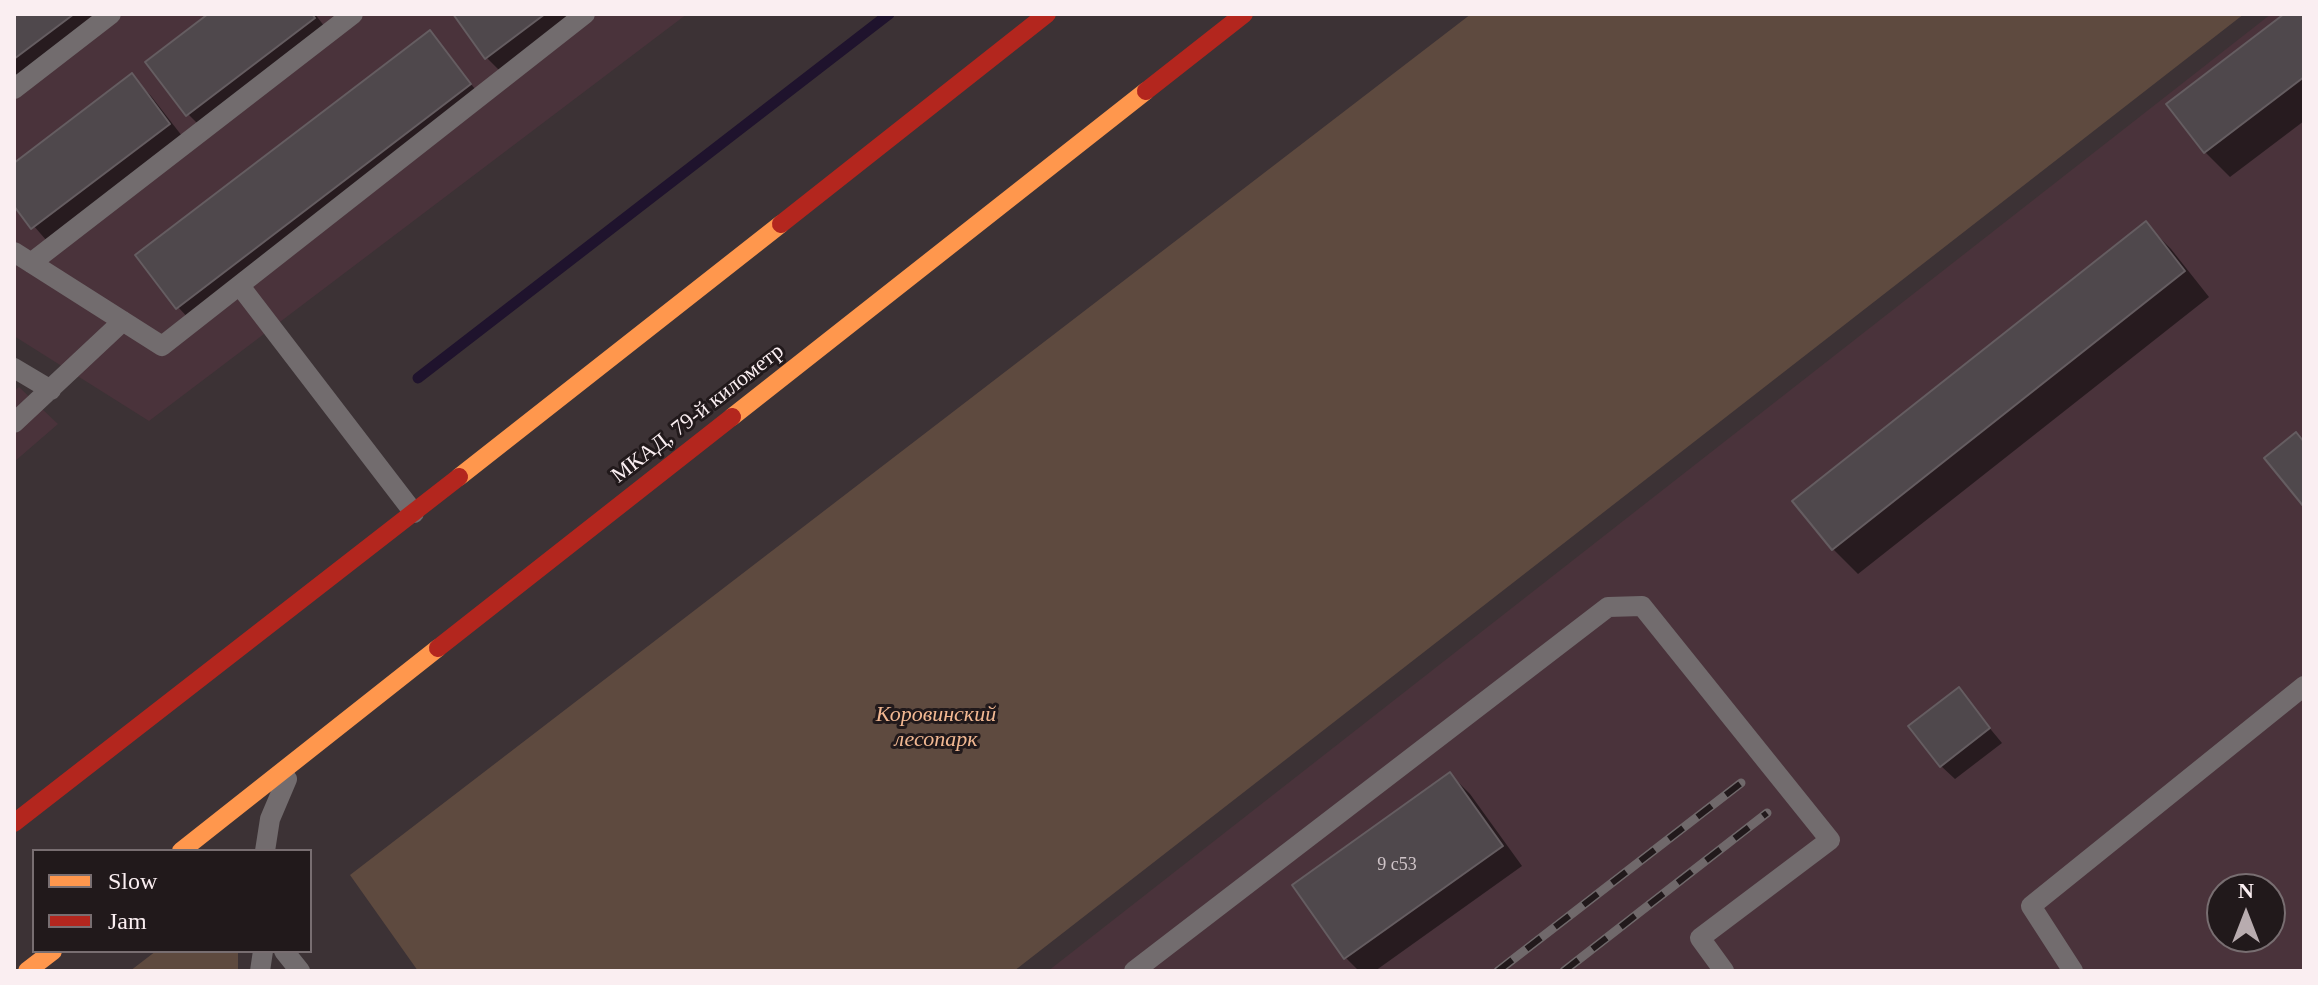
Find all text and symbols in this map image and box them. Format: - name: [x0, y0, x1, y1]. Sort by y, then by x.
- street label: МКАД, 79-й километр: [607, 339, 789, 489]
- park label: Коровинский лесопарк: [876, 702, 996, 754]
- legend: [32, 849, 312, 953]
- house number: 9 с53: [1377, 854, 1417, 876]
- text: Slow: [108, 868, 157, 894]
- north arrow: [2206, 873, 2286, 953]
- text: N: [2238, 878, 2254, 903]
- text: Jam: [108, 908, 147, 934]

